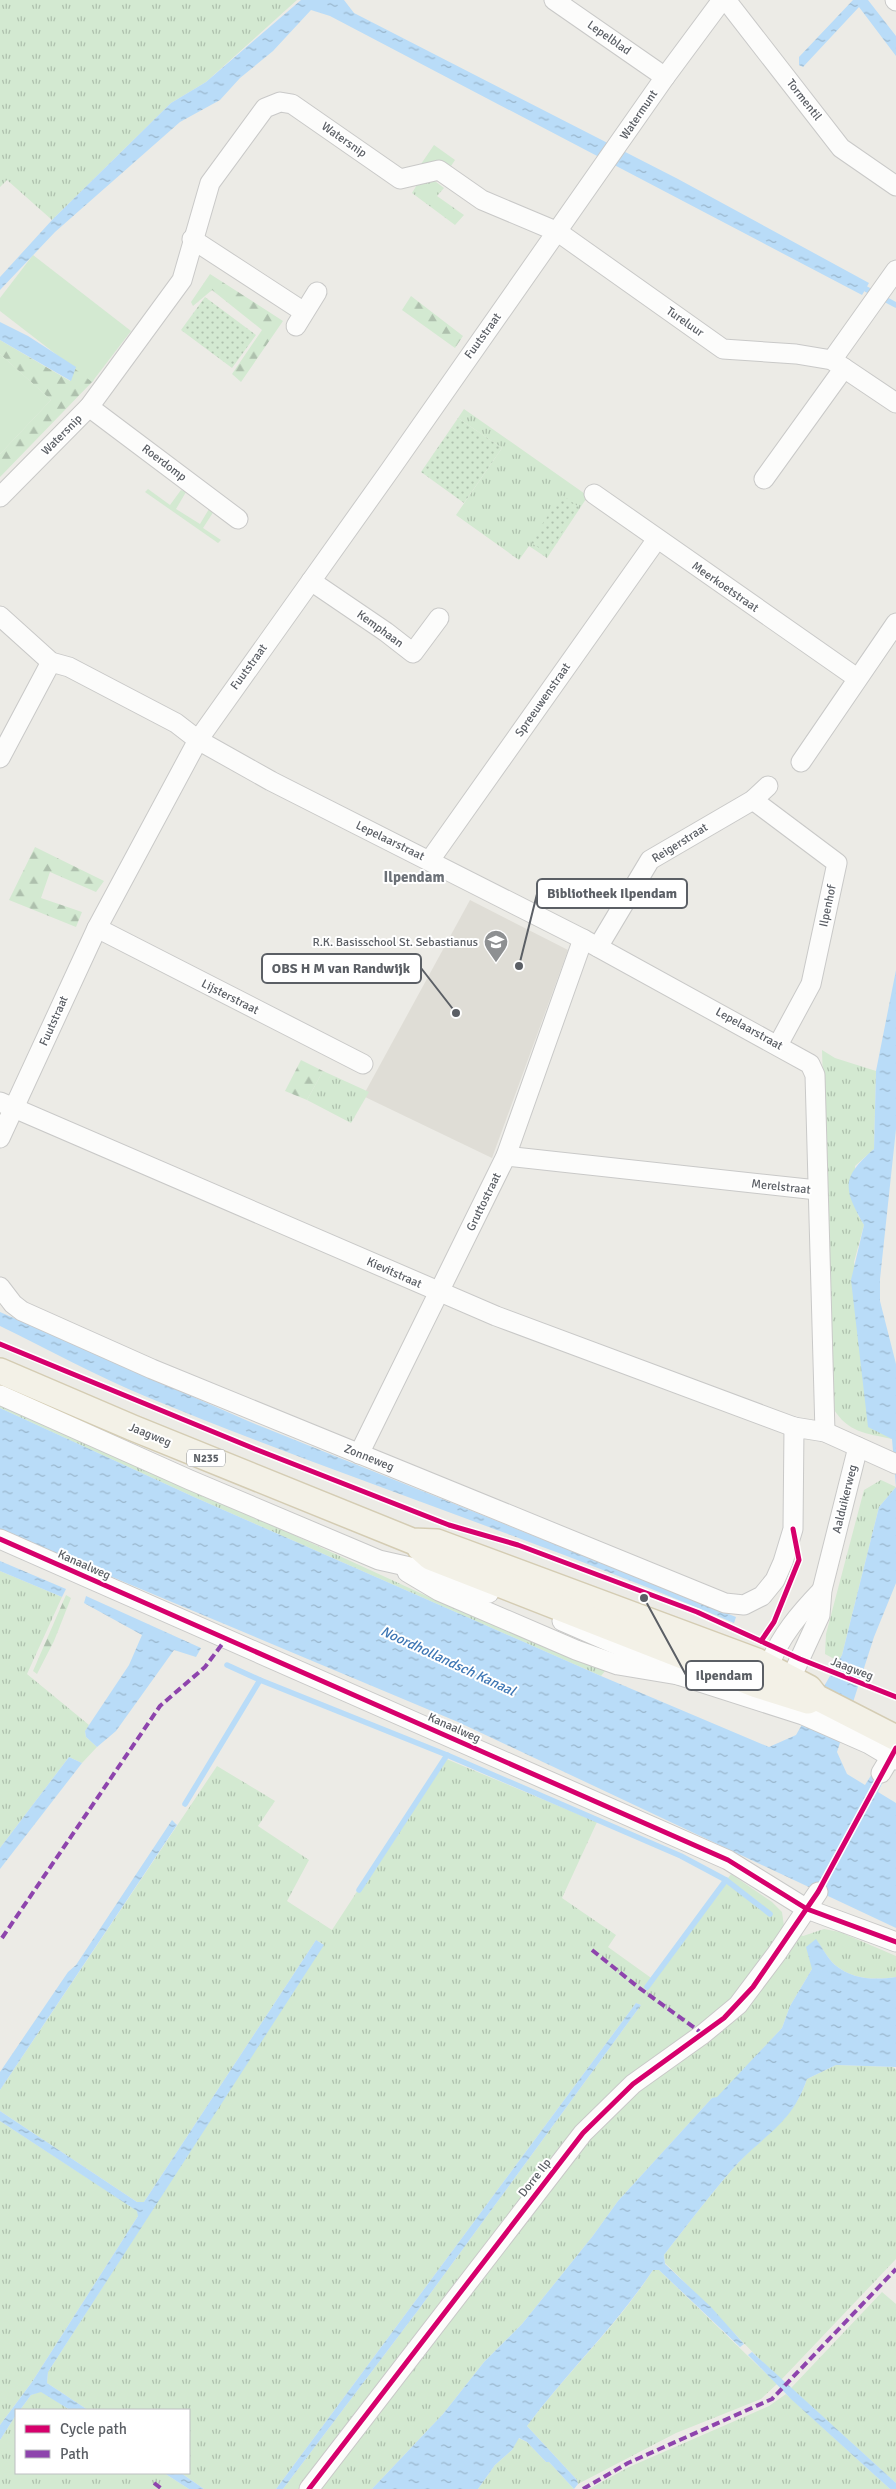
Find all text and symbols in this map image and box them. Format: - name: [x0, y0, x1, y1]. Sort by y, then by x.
- street label: Lepelblad: [584, 17, 634, 59]
- street label: Tormentil: [783, 76, 825, 124]
- street label: Watermunt: [617, 87, 661, 143]
- street label: Watersnip: [319, 119, 369, 161]
- street label: Tureluur: [663, 304, 707, 341]
- street label: Fuutstraat: [461, 310, 505, 362]
- street label: Watersnip: [38, 411, 86, 459]
- street label: Roerdomp: [139, 441, 189, 485]
- street label: Meerkoetstraat: [689, 558, 761, 616]
- street label: Kemphaan: [354, 607, 406, 651]
- street label: Fuutstraat: [227, 641, 271, 693]
- street label: Spreeuwenstraat: [512, 660, 574, 740]
- street label: Lepelaarstraat: [353, 818, 427, 864]
- street label: Reigerstraat: [649, 820, 711, 866]
- district label: Ilpendam: [383, 868, 445, 886]
- callout: Bibliotheek Ilpendam: [537, 879, 687, 908]
- street label: Ilpenhof: [816, 883, 840, 928]
- text: Bibliotheek Ilpendam: [547, 885, 677, 902]
- school or university icon: R.K. Basisschool St. Sebastianus: [483, 929, 509, 963]
- place label: R.K. Basisschool St. Sebastianus: [312, 935, 478, 950]
- callout: OBS H M van Randwijk: [262, 954, 421, 983]
- text: OBS H M van Randwijk: [272, 960, 411, 977]
- street label: Lijsterstraat: [199, 976, 261, 1018]
- street label: Fuutstraat: [36, 994, 72, 1048]
- street label: Lepelaarstraat: [713, 1004, 785, 1054]
- street label: Gruttostraat: [463, 1170, 505, 1234]
- street label: Merelstraat: [751, 1176, 811, 1198]
- street label: Kievitstraat: [364, 1254, 424, 1292]
- street label: Jaagweg: [127, 1420, 173, 1450]
- street label: Zonneweg: [342, 1441, 396, 1475]
- road number: N235: [187, 1450, 225, 1466]
- street label: Aalduikerweg: [829, 1463, 861, 1535]
- street label: Kanaalweg: [55, 1547, 113, 1583]
- water label: Noordhollandsch Kanaal: [378, 1622, 519, 1700]
- street label: Jaagweg: [829, 1654, 875, 1684]
- callout: Ilpendam: [686, 1661, 763, 1690]
- text: Ilpendam: [696, 1667, 752, 1684]
- street label: Kanaalweg: [425, 1710, 483, 1746]
- street label: Dorre Ilp: [515, 2156, 555, 2200]
- legend: [15, 2409, 190, 2474]
- text: Cycle path: [60, 2420, 127, 2438]
- text: Path: [60, 2445, 89, 2463]

